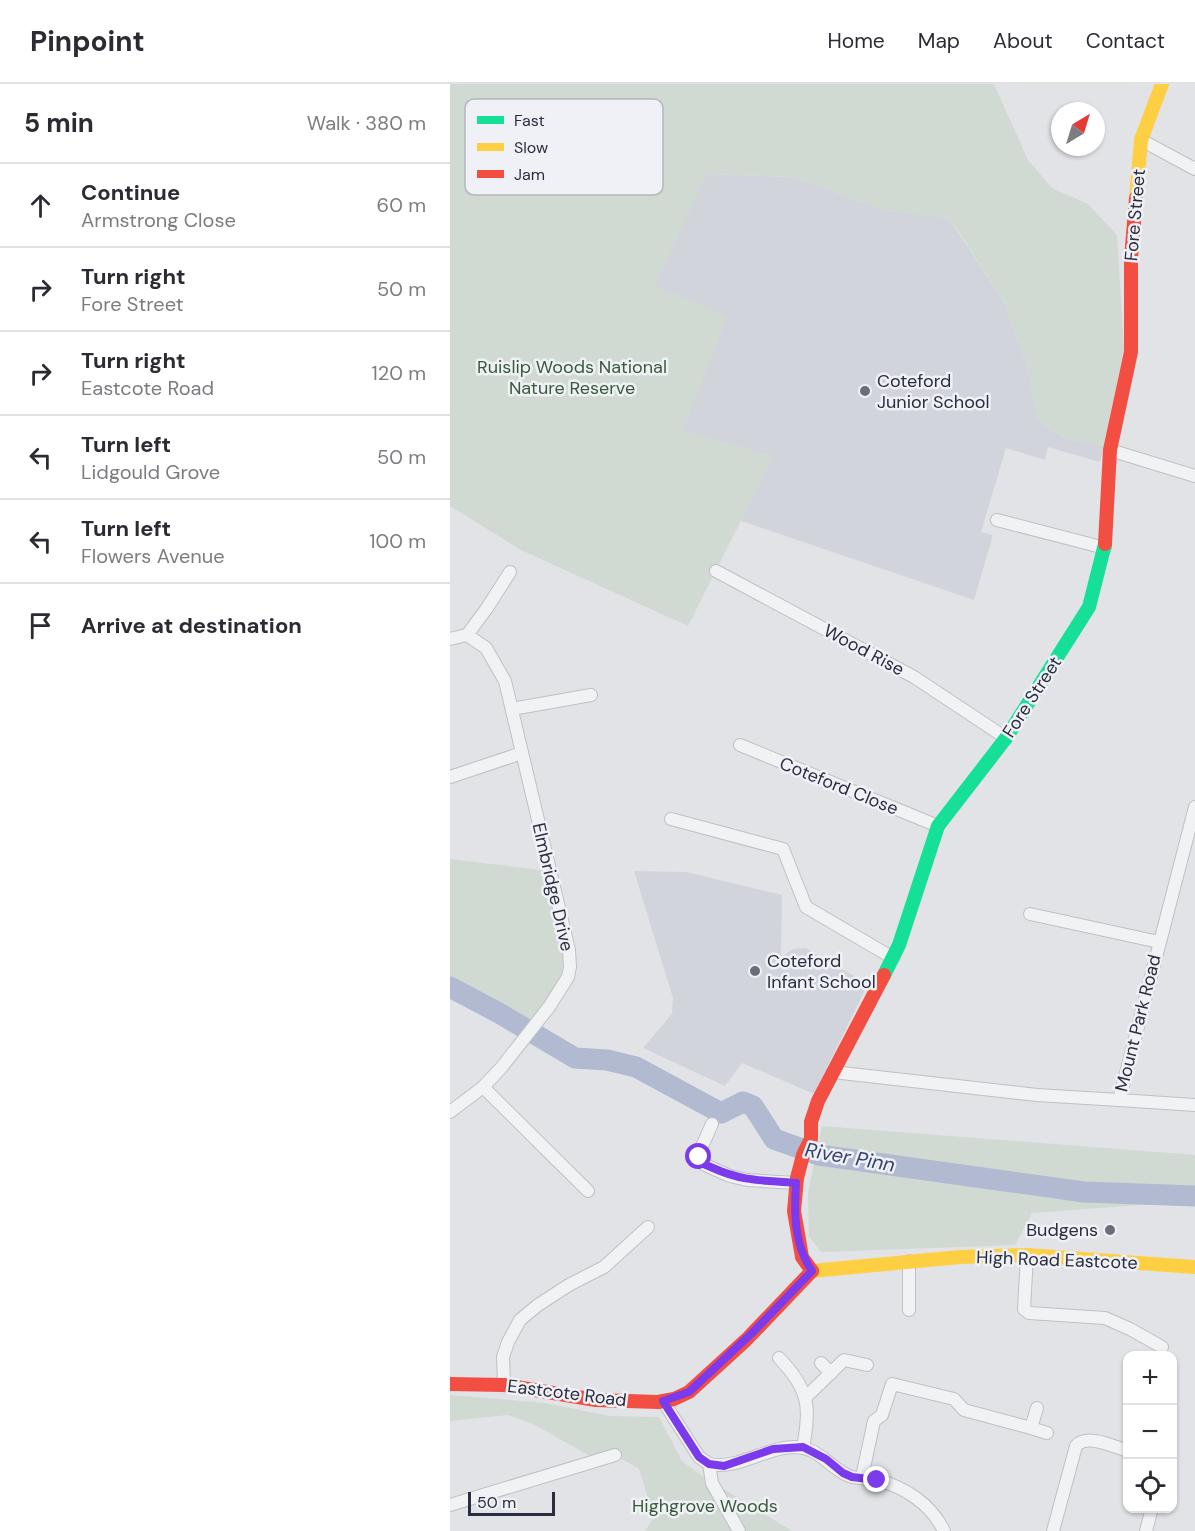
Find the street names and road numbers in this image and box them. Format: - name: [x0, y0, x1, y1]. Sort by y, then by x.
- street label: Fore Street: [1119, 168, 1151, 262]
- street label: Wood Rise: [819, 619, 909, 681]
- street label: Fore Street: [997, 652, 1067, 742]
- street label: Coteford Close: [776, 751, 902, 821]
- street label: Elmbridge Drive: [527, 820, 579, 954]
- street label: Mount Park Road: [1109, 952, 1167, 1094]
- street label: High Road Eastcote: [976, 1245, 1138, 1275]
- street label: Eastcote Road: [506, 1374, 628, 1412]

